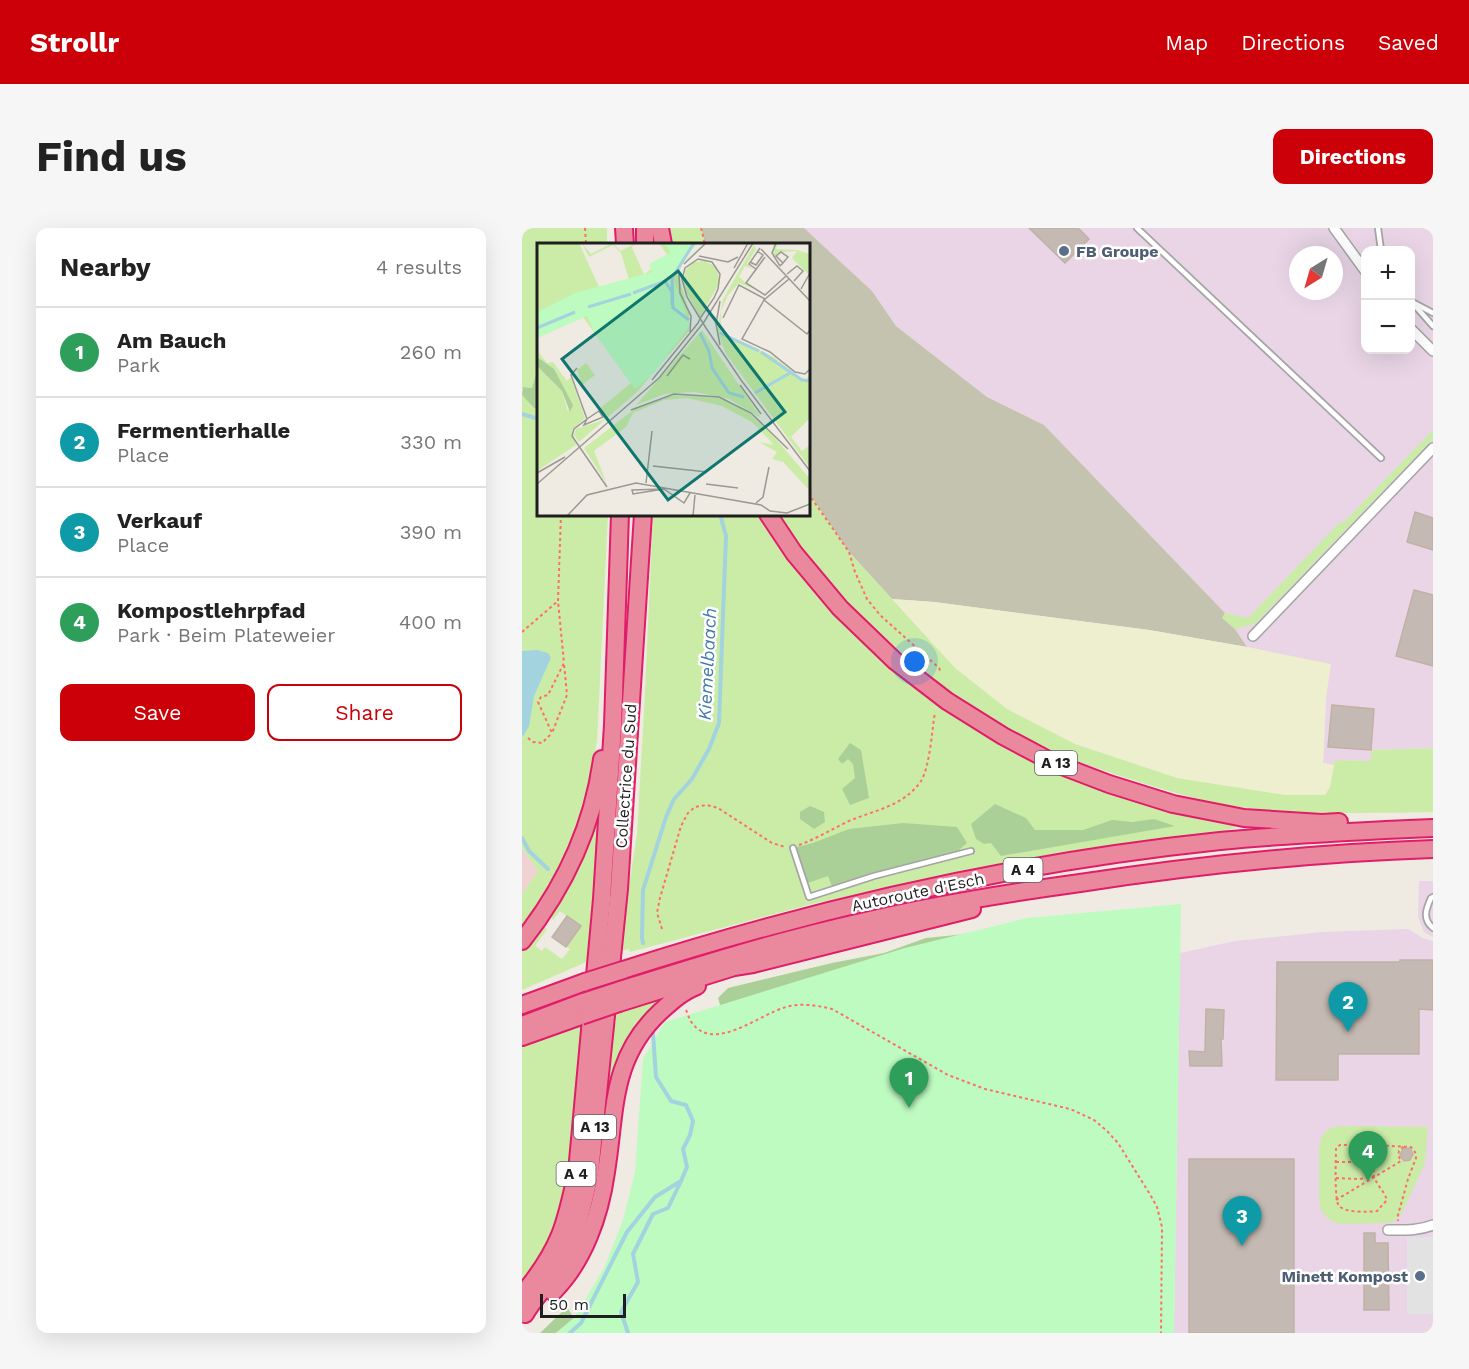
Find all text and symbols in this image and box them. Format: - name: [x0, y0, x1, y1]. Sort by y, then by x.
- text: Strollr: [30, 26, 119, 59]
- text: Map: [1165, 30, 1208, 55]
- text: Directions: [1241, 30, 1345, 55]
- text: Saved: [1378, 30, 1439, 55]
- button: Directions: [1273, 129, 1433, 184]
- text: Find us: [36, 132, 187, 181]
- place label: FB Groupe: [1076, 242, 1158, 261]
- inset map: [537, 243, 810, 516]
- marker: FB Groupe: [1057, 244, 1071, 258]
- north arrow: [1289, 246, 1343, 300]
- map controls: [1361, 246, 1415, 354]
- button: +: [1361, 246, 1415, 300]
- text: Nearby: [60, 252, 151, 282]
- text: 4 results: [376, 255, 462, 279]
- button: −: [1361, 300, 1415, 354]
- text: Am Bauch: [117, 328, 226, 353]
- text: 1: [75, 340, 84, 364]
- text: 260 m: [400, 340, 462, 364]
- text: Park: [117, 353, 160, 377]
- text: Fermentierhalle: [117, 418, 290, 443]
- text: 2: [74, 430, 85, 454]
- text: 330 m: [400, 430, 462, 454]
- text: Place: [117, 443, 169, 467]
- text: Verkauf: [117, 508, 202, 533]
- text: 3: [74, 520, 85, 544]
- text: 390 m: [400, 520, 462, 544]
- text: Place: [117, 533, 169, 557]
- text: Kompostlehrpfad: [117, 598, 306, 623]
- water label: Kiemelbaach: [694, 607, 720, 721]
- text: 4: [73, 610, 86, 634]
- text: 400 m: [399, 610, 462, 634]
- text: Park · Beim Plateweier: [117, 623, 335, 647]
- your location: [900, 647, 929, 676]
- button: Save: [60, 684, 255, 741]
- button: Share: [267, 684, 462, 741]
- street label: Collectrice du Sud: [611, 703, 641, 849]
- road number: A 13: [1035, 751, 1077, 775]
- road number: A 4: [1004, 858, 1042, 882]
- street label: Autoroute d'Esch: [850, 869, 986, 915]
- pin: 2: [1328, 982, 1368, 1032]
- pin: 1: [890, 1058, 928, 1108]
- road number: A 13: [574, 1115, 616, 1139]
- pin: 4: [1348, 1132, 1388, 1181]
- road number: A 4: [556, 1162, 596, 1186]
- pin: 3: [1222, 1196, 1262, 1246]
- place label: Minett Kompost: [1282, 1267, 1408, 1286]
- marker: Minett Kompost: [1413, 1269, 1427, 1283]
- scale bar: [540, 1291, 626, 1318]
- text: 50 m: [549, 1295, 589, 1314]

